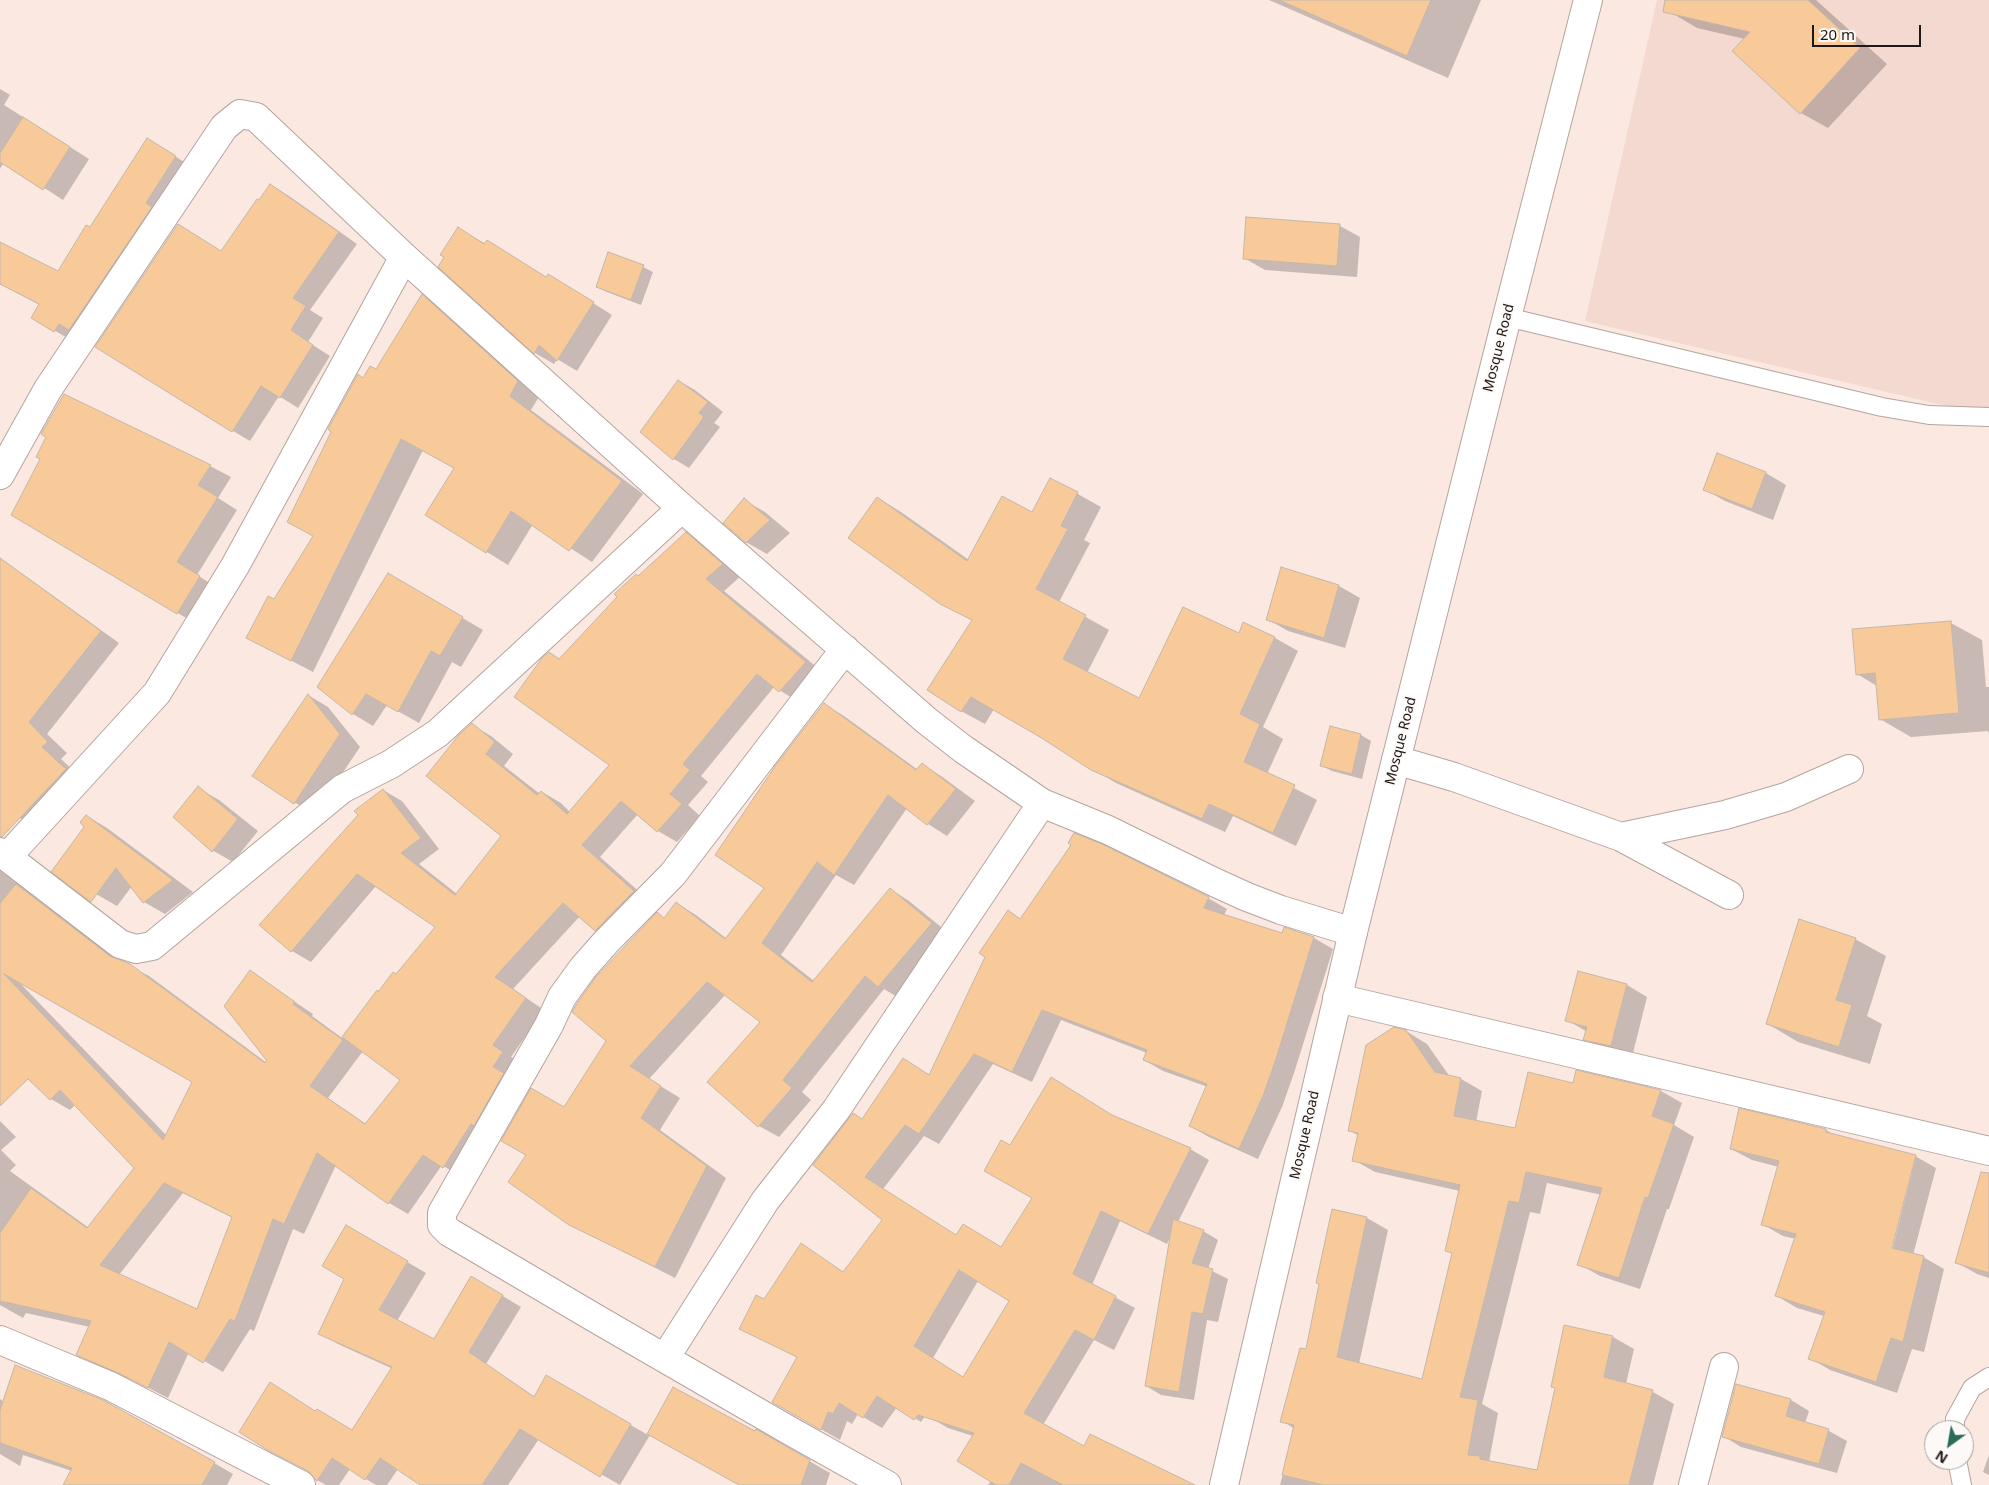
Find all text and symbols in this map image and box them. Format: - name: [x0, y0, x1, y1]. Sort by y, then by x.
- scale bar: [1814, 15, 1923, 47]
- text: 20 m: [1820, 24, 1855, 44]
- street label: Mosque Road: [1480, 302, 1518, 394]
- street label: Mosque Road: [1382, 695, 1420, 787]
- street label: Mosque Road: [1287, 1089, 1323, 1181]
- north arrow: [1924, 1420, 1974, 1470]
- text: N: [1931, 1446, 1951, 1468]

